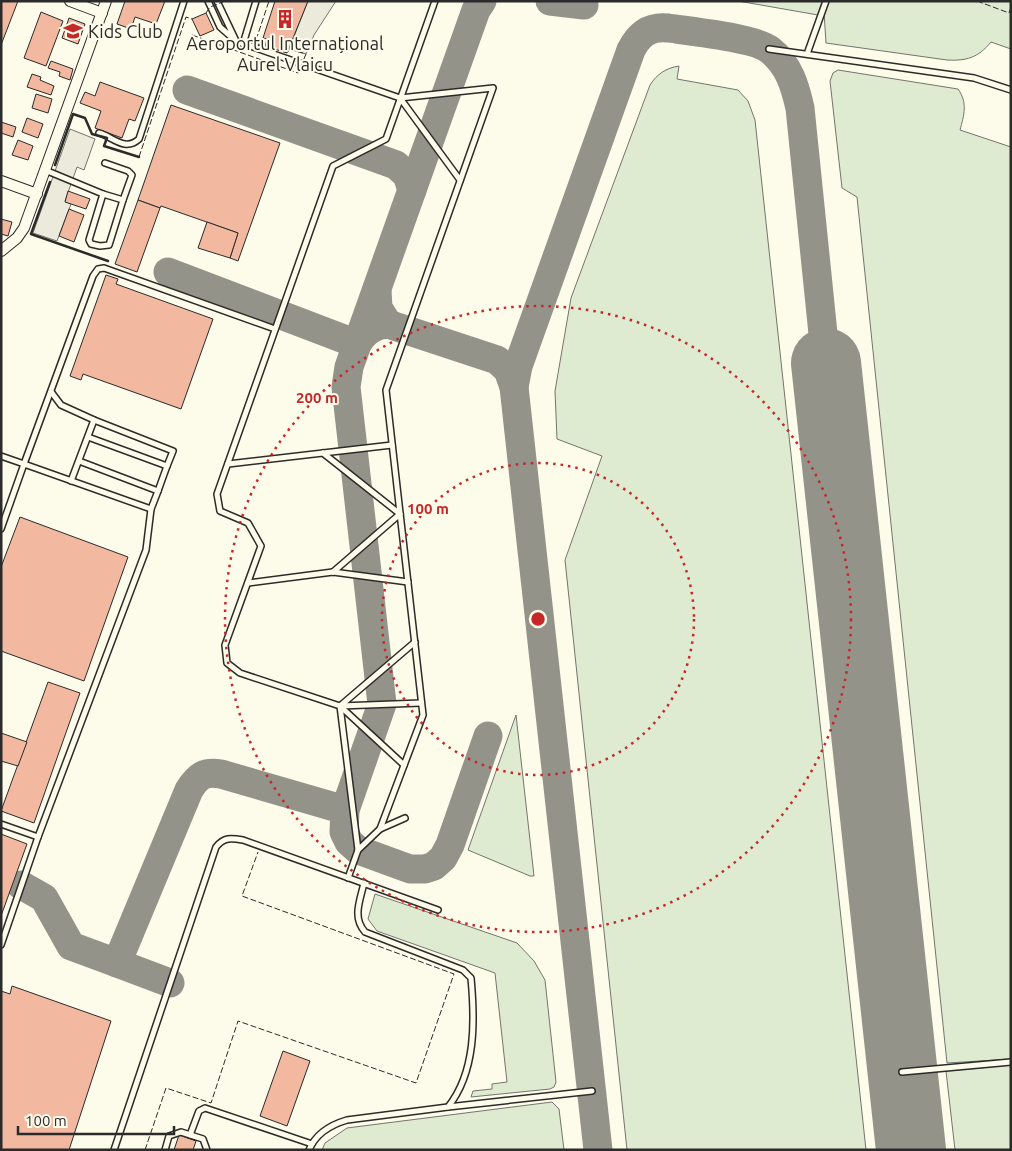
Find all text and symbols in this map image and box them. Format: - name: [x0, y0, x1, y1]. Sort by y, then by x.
- building icon: Aeroportul Internațional Aurel Vlaicu: [274, 8, 296, 30]
- school or university icon: Kids Club: [62, 20, 84, 42]
- place label: Kids Club: [88, 21, 163, 41]
- place label: Aeroportul Internațional Aurel Vlaicu: [186, 33, 384, 74]
- text: 200 m: [296, 389, 338, 406]
- text: 100 m: [407, 500, 449, 517]
- centre of rings: [529, 610, 547, 628]
- scale bar: [18, 1104, 174, 1136]
- text: 100 m: [25, 1112, 67, 1129]

